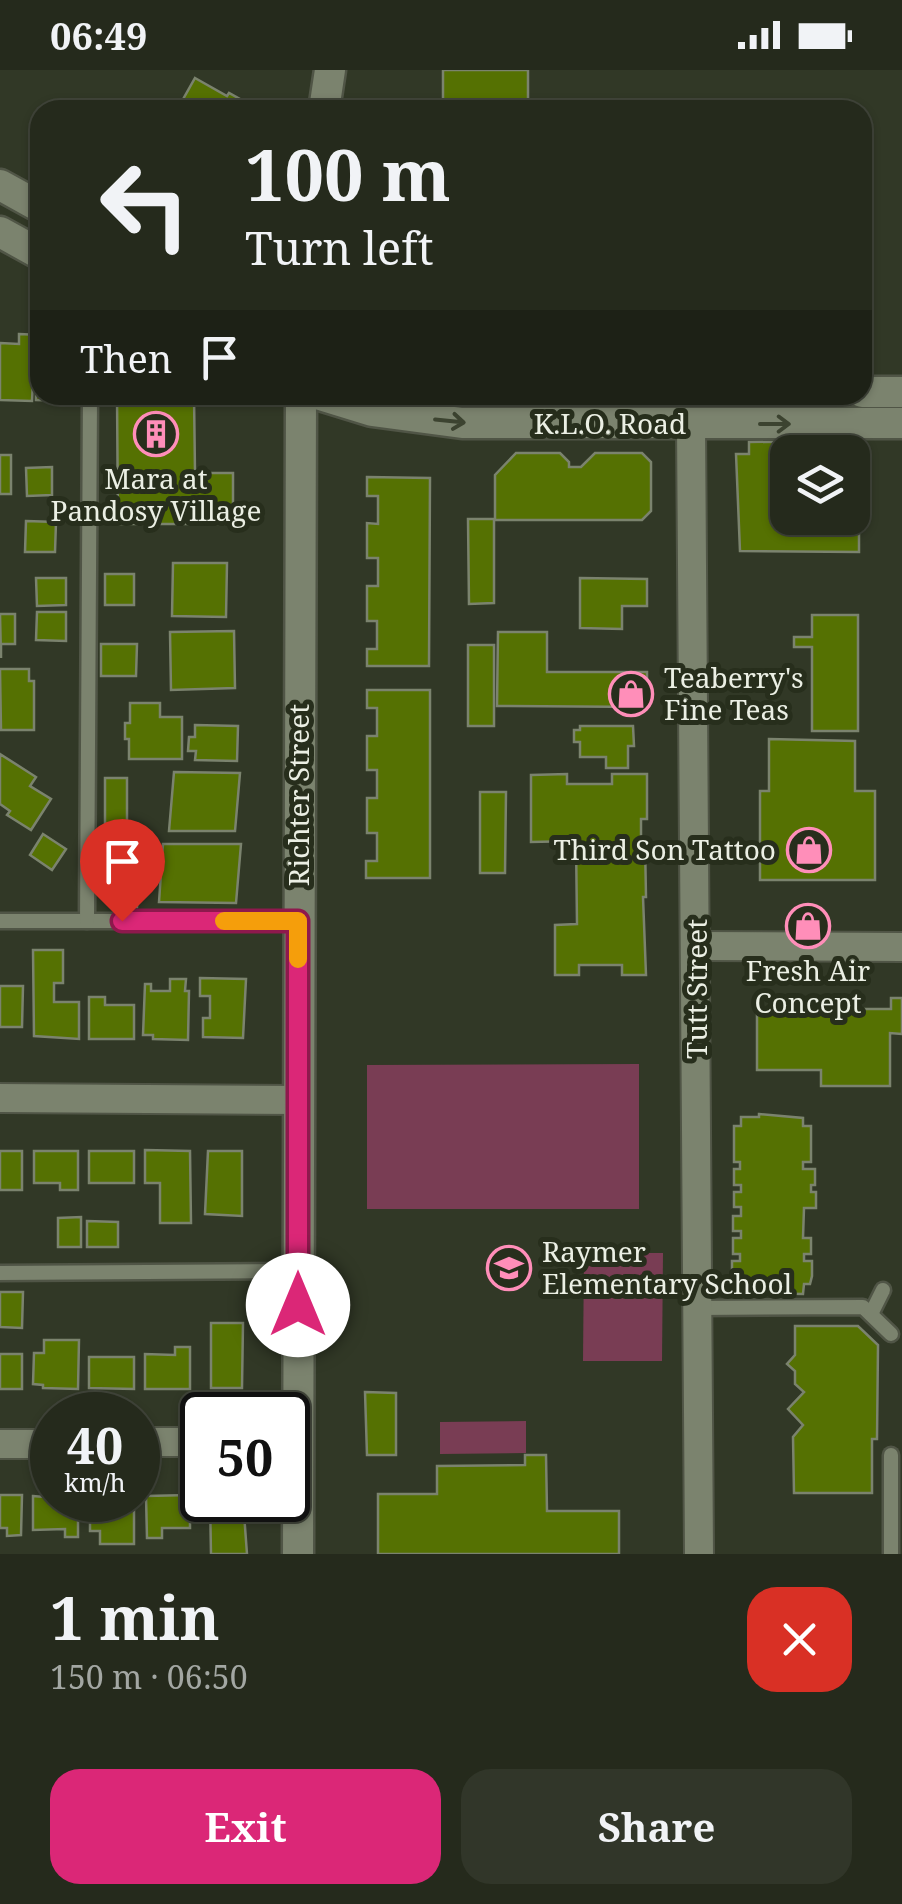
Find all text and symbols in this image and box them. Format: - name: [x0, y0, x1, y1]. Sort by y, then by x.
- text: 06:49: [50, 9, 147, 61]
- text: 100 m: [245, 126, 451, 222]
- icon: left: [80, 140, 210, 270]
- text: Turn left: [245, 217, 434, 278]
- icon: arrive: [192, 330, 247, 385]
- text: Then: [80, 332, 172, 384]
- street label: K.L.O. Road: [534, 404, 686, 442]
- building icon: Mara at Pandosy Village: [133, 411, 179, 457]
- one-way arrow: [433, 412, 465, 431]
- one-way arrow: [758, 414, 790, 433]
- map controls: [770, 435, 870, 535]
- button: layers: [770, 435, 870, 535]
- place label: Mara at Pandosy Village: [51, 459, 261, 529]
- place label: Teaberry's Fine Teas: [664, 658, 804, 728]
- shop icon: Teaberry's Fine Teas: [608, 671, 654, 717]
- street label: Richter Street: [279, 704, 317, 886]
- pin: [80, 819, 165, 922]
- shop icon: Third Son Tattoo: [786, 827, 832, 873]
- place label: Third Son Tattoo: [554, 830, 776, 868]
- icon: arrive: [95, 834, 150, 889]
- shop icon: Fresh Air Concept: [785, 903, 831, 949]
- street label: Tutt Street: [677, 919, 715, 1059]
- place label: Fresh Air Concept: [746, 951, 870, 1021]
- place label: Raymer Elementary School: [542, 1232, 793, 1302]
- school or university icon: Raymer Elementary School: [486, 1245, 532, 1291]
- position arrow: [246, 1253, 350, 1357]
- speed limit sign: 50: [180, 1392, 310, 1522]
- text: 40: [67, 1411, 123, 1479]
- text: km/h: [64, 1465, 126, 1499]
- text: 1 min: [50, 1576, 220, 1658]
- button: close: [747, 1587, 852, 1692]
- text: 150 m · 06:50: [50, 1655, 248, 1698]
- button: Exit: [50, 1769, 441, 1884]
- button: Share: [461, 1769, 852, 1884]

